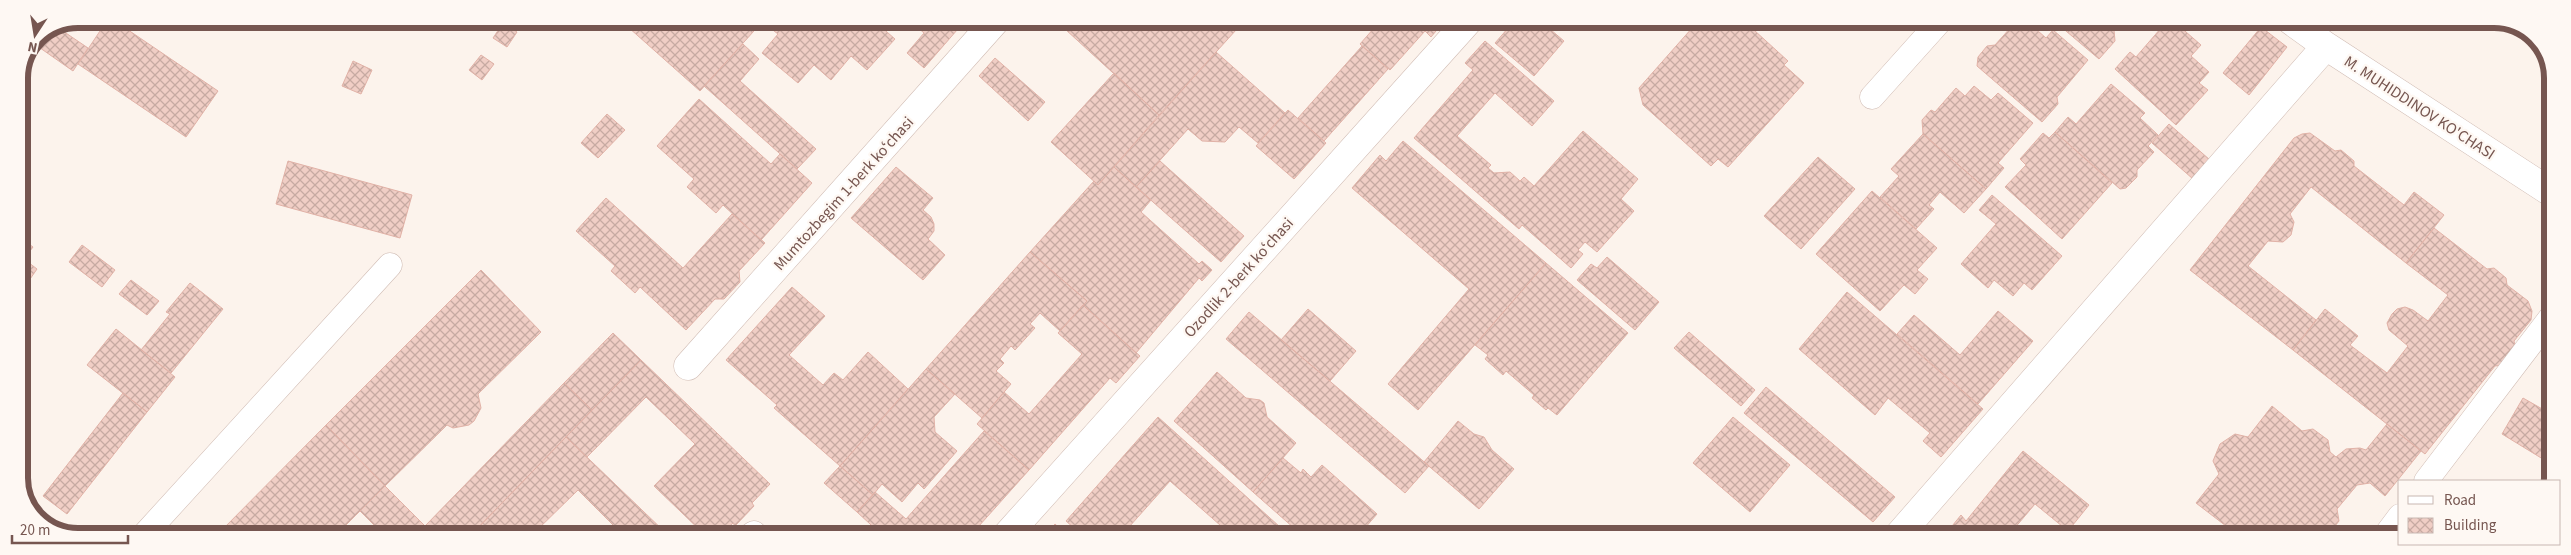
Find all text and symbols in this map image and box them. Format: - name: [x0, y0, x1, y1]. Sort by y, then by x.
- north arrow: [10, 10, 60, 60]
- text: N: [26, 36, 39, 57]
- street label: M. MUHIDDINOV KO'CHASI: [2340, 51, 2499, 165]
- street label: Mumtozbegim 1-berk koʻchasi: [769, 112, 919, 275]
- street label: Ozodlik 2-berk koʻchasi: [1179, 213, 1299, 342]
- legend: [2398, 480, 2561, 545]
- text: Road: [2444, 490, 2476, 511]
- scale bar: [12, 512, 129, 544]
- text: Building: [2444, 515, 2497, 536]
- text: 20 m: [20, 520, 50, 541]

